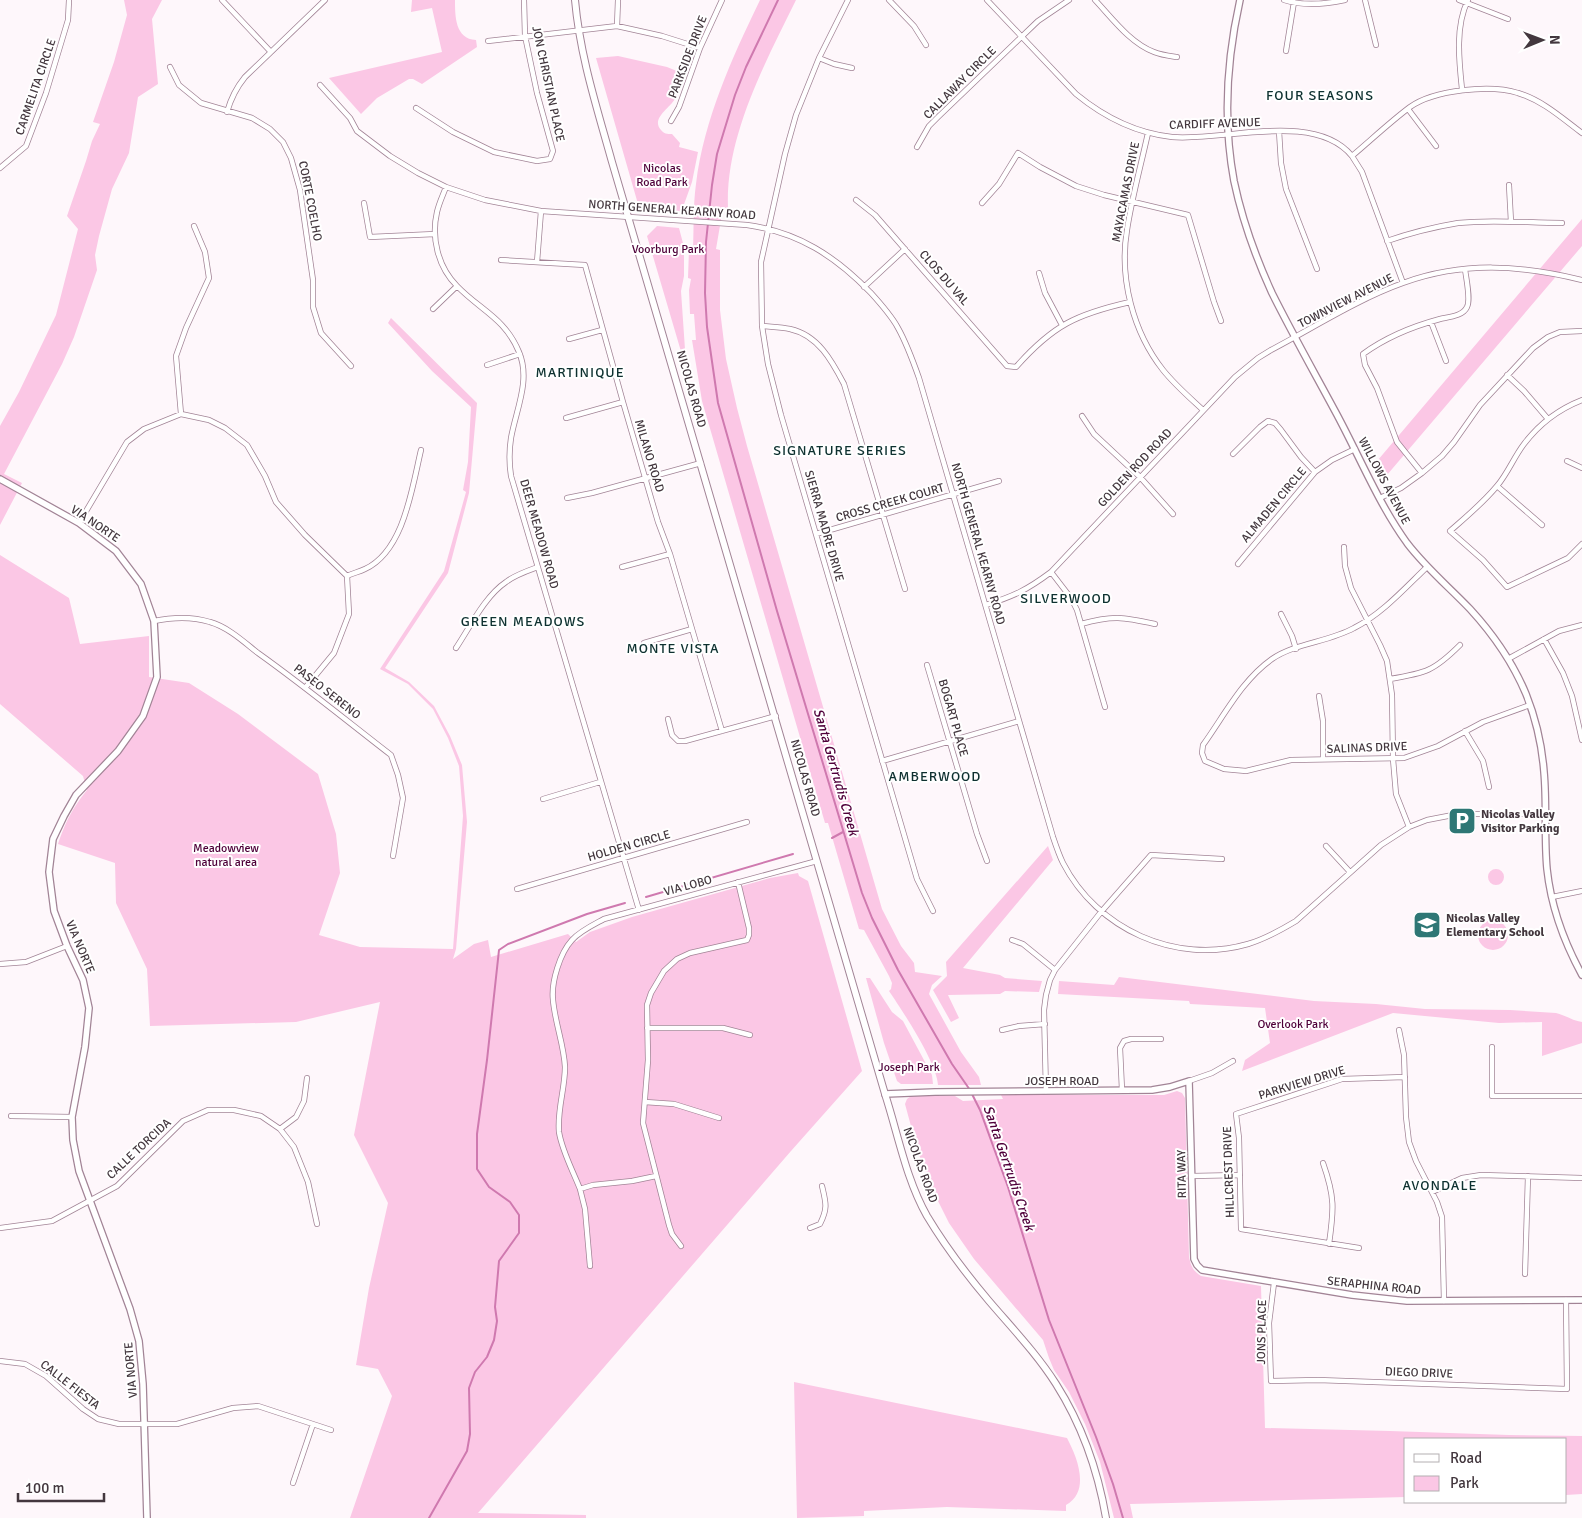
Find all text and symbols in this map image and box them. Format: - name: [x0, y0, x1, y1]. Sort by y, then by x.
- street label: PARKSIDE DRIVE: [665, 13, 711, 100]
- north arrow: [1517, 15, 1567, 65]
- street label: JON CHRISTIAN PLACE: [528, 25, 568, 144]
- text: N: [1546, 35, 1563, 45]
- street label: CARMELITA CIRCLE: [12, 37, 60, 137]
- street label: CALLAWAY CIRCLE: [920, 43, 1000, 123]
- district label: FOUR SEASONS: [1266, 87, 1374, 104]
- street label: CARDIFF AVENUE: [1169, 115, 1261, 133]
- street label: MAYACAMAS DRIVE: [1109, 140, 1143, 244]
- street label: CORTE COELHO: [295, 160, 325, 242]
- park label: Nicolas Road Park: [636, 161, 688, 190]
- street label: NORTH GENERAL KEARNY ROAD: [588, 197, 756, 223]
- park label: Voorburg Park: [632, 242, 704, 257]
- street label: CLOS DU VAL: [916, 247, 972, 309]
- street label: TOWNVIEW AVENUE: [1296, 270, 1396, 332]
- street label: NICOLAS ROAD: [673, 349, 709, 429]
- district label: MARTINIQUE: [535, 364, 625, 381]
- street label: MILANO ROAD: [631, 418, 667, 494]
- street label: GOLDEN ROD ROAD: [1095, 425, 1176, 511]
- street label: WILLOWS AVENUE: [1355, 435, 1413, 527]
- district label: SIGNATURE SERIES: [773, 442, 907, 459]
- street label: NORTH GENERAL KEARNY ROAD: [948, 461, 1008, 627]
- street label: ALMADEN CIRCLE: [1238, 464, 1310, 546]
- street label: SIERRA MADRE DRIVE: [801, 469, 847, 584]
- street label: DEER MEADOW ROAD: [516, 477, 562, 591]
- street label: CROSS CREEK COURT: [834, 480, 946, 526]
- street label: VIA NORTE: [68, 502, 123, 546]
- district label: SILVERWOOD: [1020, 590, 1112, 607]
- district label: GREEN MEADOWS: [461, 613, 585, 630]
- district label: MONTE VISTA: [626, 640, 720, 657]
- street label: PASEO SERENO: [291, 661, 364, 723]
- street label: BOGART PLACE: [935, 678, 971, 759]
- water label: Santa Gertrudis Creek: [810, 706, 863, 839]
- street label: NICOLAS ROAD: [787, 738, 823, 818]
- street label: SALINAS DRIVE: [1326, 739, 1408, 757]
- district label: AMBERWOOD: [889, 768, 981, 785]
- parking icon: Nicolas Valley Visitor Parking: [1447, 806, 1477, 836]
- place label: Nicolas Valley Visitor Parking: [1481, 807, 1560, 836]
- street label: HOLDEN CIRCLE: [586, 827, 672, 865]
- park label: Meadowview natural area: [193, 841, 259, 870]
- street label: VIA LOBO: [662, 872, 714, 900]
- school or university icon: Nicolas Valley Elementary School: [1412, 910, 1442, 940]
- place label: Nicolas Valley Elementary School: [1446, 911, 1545, 940]
- street label: VIA NORTE: [62, 918, 98, 976]
- park label: Overlook Park: [1257, 1017, 1329, 1032]
- park label: Joseph Park: [878, 1060, 940, 1075]
- street label: PARKVIEW DRIVE: [1257, 1063, 1347, 1103]
- street label: JOSEPH ROAD: [1025, 1074, 1099, 1089]
- water label: Santa Gertrudis Creek: [980, 1103, 1039, 1235]
- street label: CALLE TORCIDA: [104, 1115, 175, 1183]
- street label: NICOLAS ROAD: [899, 1125, 941, 1205]
- street label: HILLCREST DRIVE: [1220, 1126, 1238, 1218]
- street label: RITA WAY: [1174, 1150, 1190, 1198]
- district label: AVONDALE: [1403, 1177, 1478, 1194]
- street label: SERAPHINA ROAD: [1326, 1274, 1422, 1298]
- street label: JONS PLACE: [1254, 1299, 1270, 1365]
- street label: VIA NORTE: [121, 1341, 141, 1399]
- street label: CALLE FIESTA: [37, 1357, 103, 1413]
- street label: DIEGO DRIVE: [1385, 1364, 1454, 1382]
- legend: [1404, 1438, 1567, 1503]
- text: Road: [1450, 1449, 1482, 1467]
- scale bar: [18, 1470, 104, 1502]
- text: Park: [1450, 1474, 1479, 1492]
- text: 100 m: [25, 1479, 65, 1497]

